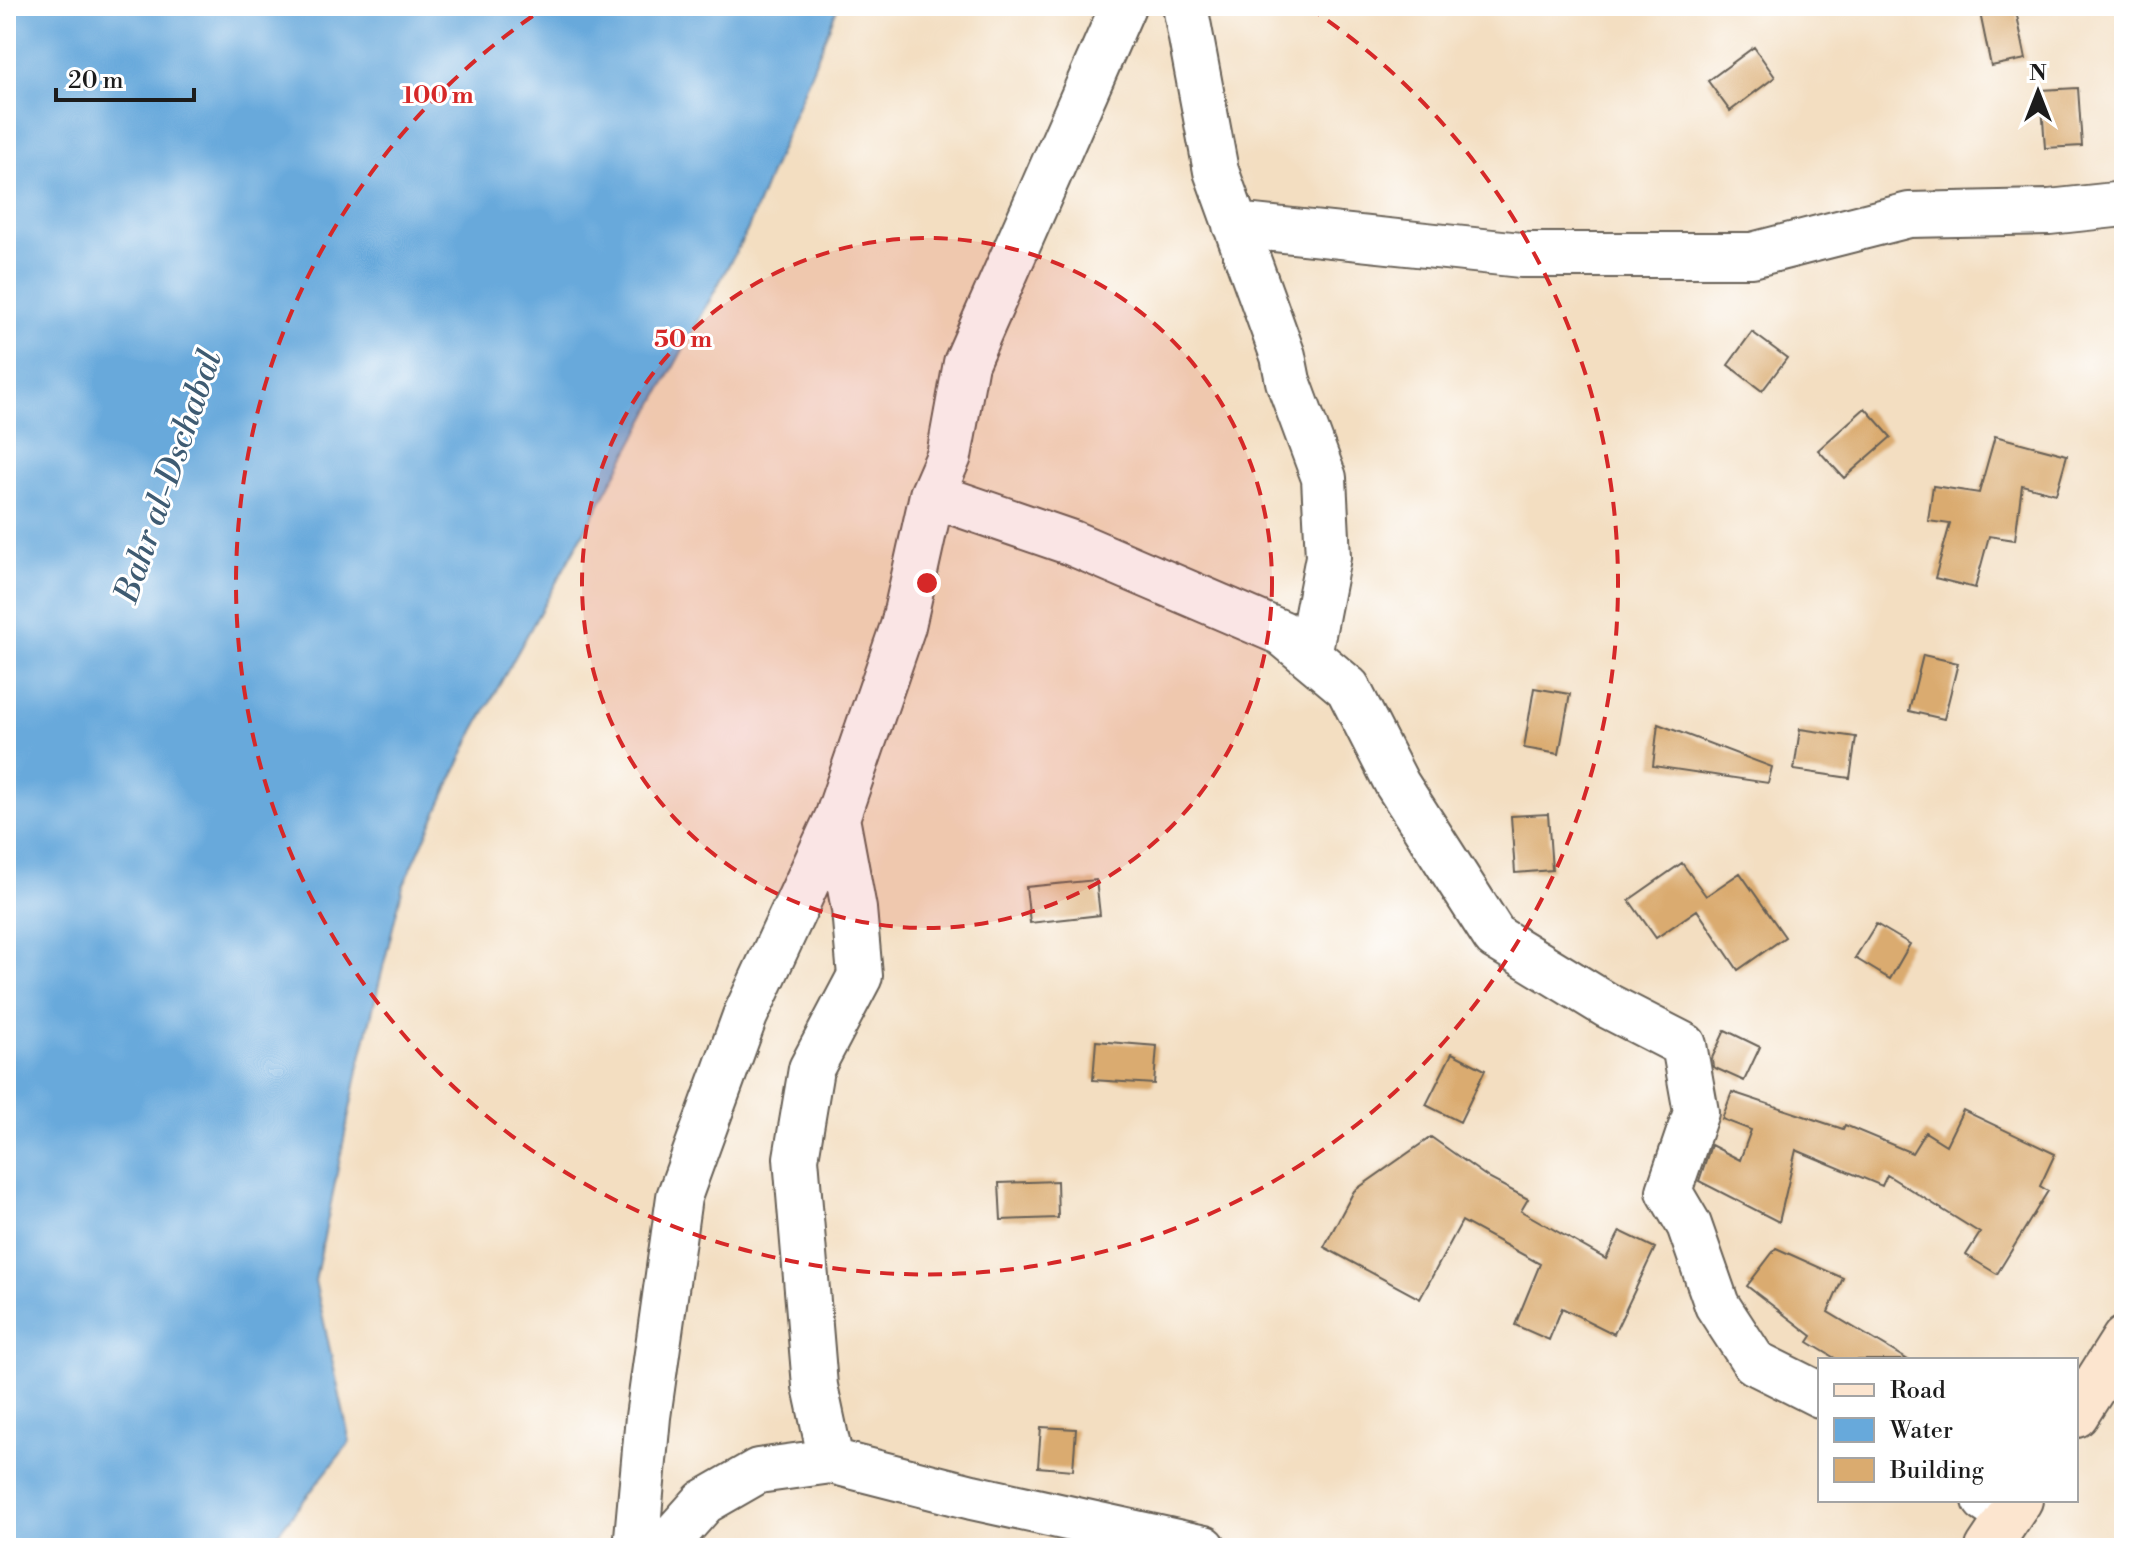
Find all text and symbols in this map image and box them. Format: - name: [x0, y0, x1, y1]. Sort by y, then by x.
- scale bar: [56, 52, 194, 102]
- north arrow: [1998, 52, 2078, 132]
- text: N: [2029, 60, 2047, 87]
- text: 20 m: [68, 66, 124, 96]
- text: 100 m: [402, 81, 474, 111]
- text: 50 m: [654, 325, 712, 355]
- water label: Bahr al-Dschabal: [106, 345, 232, 610]
- centre of rings: [913, 569, 941, 597]
- legend: [1818, 1358, 2078, 1502]
- text: Road: [1890, 1376, 1946, 1406]
- text: Water: [1889, 1416, 1953, 1446]
- text: Building: [1889, 1456, 1984, 1486]

